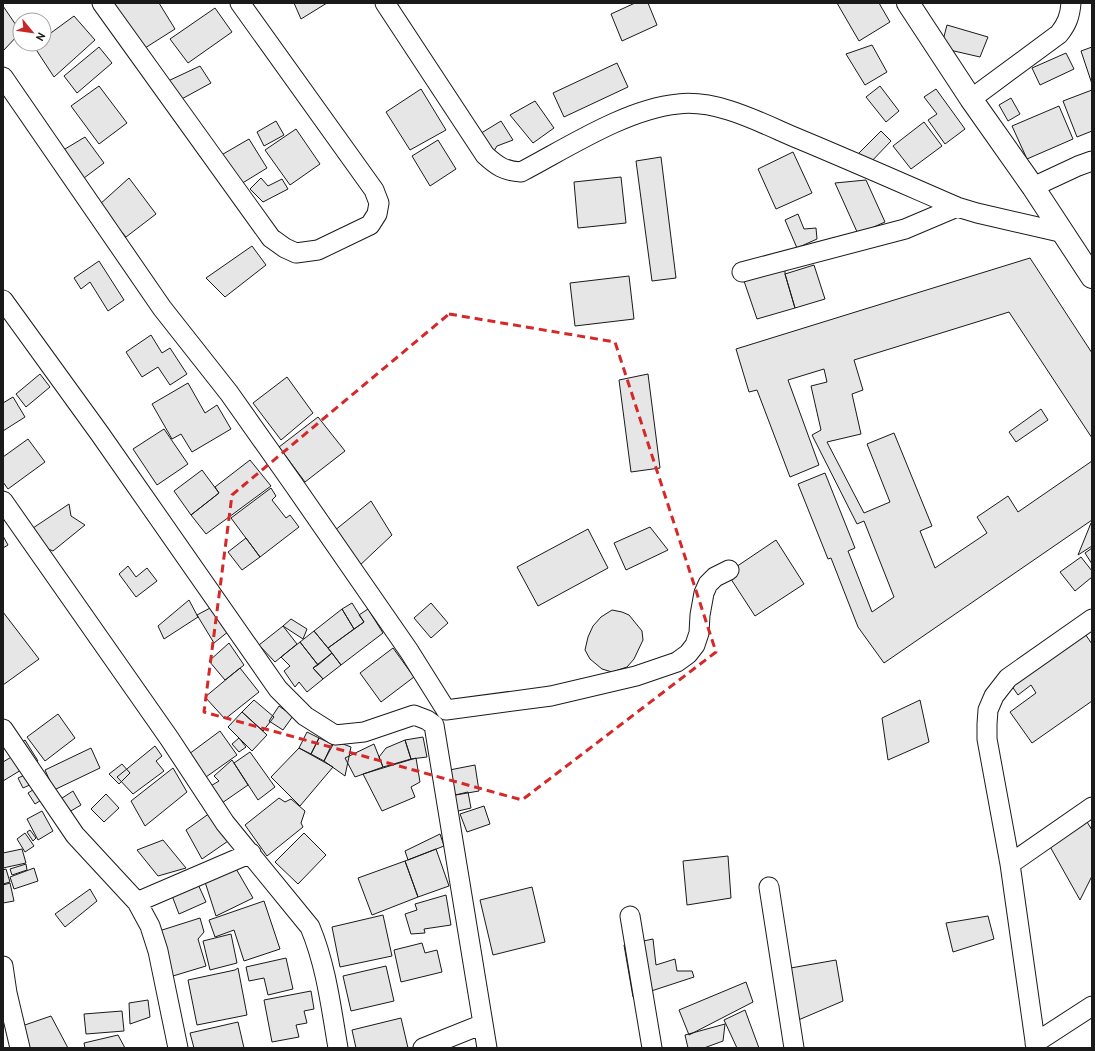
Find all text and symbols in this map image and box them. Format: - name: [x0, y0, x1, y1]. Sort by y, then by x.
- north arrow: [12, 12, 52, 52]
- text: N: [33, 30, 49, 43]

